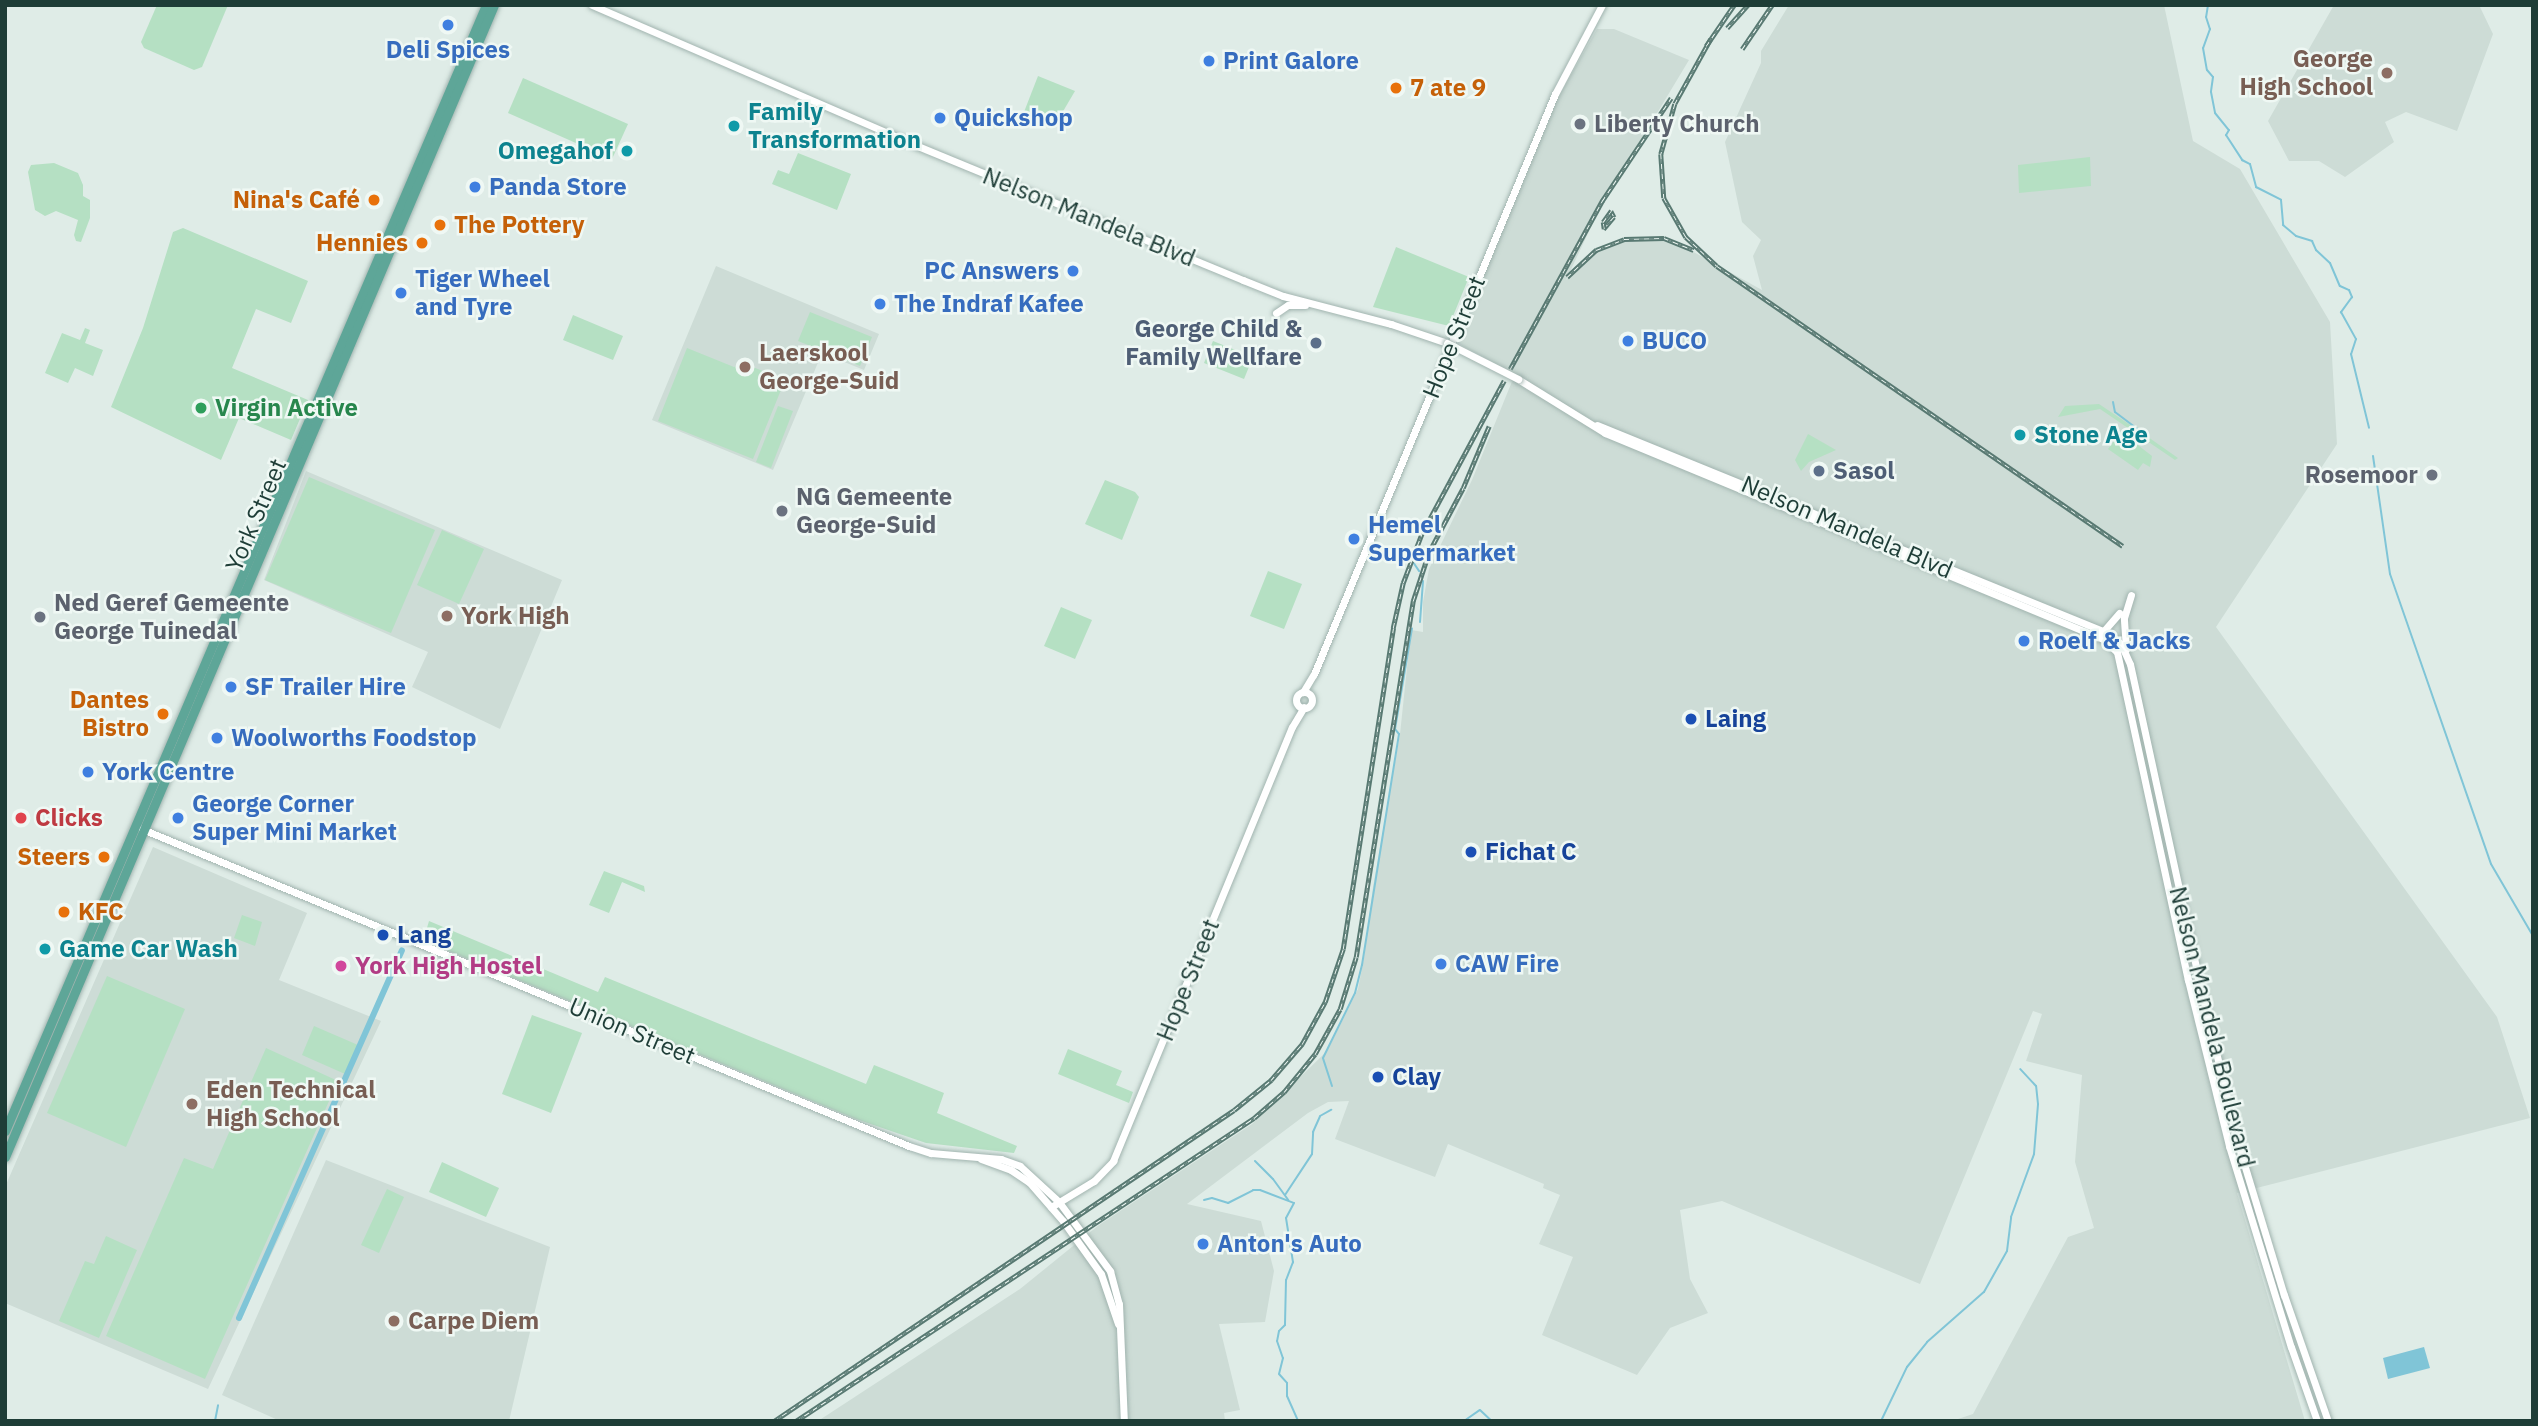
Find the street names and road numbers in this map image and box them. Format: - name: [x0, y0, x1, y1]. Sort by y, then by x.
- street label: Nelson Mandela Blvd: [979, 161, 1199, 273]
- street label: Hope Street: [1416, 272, 1492, 402]
- street label: York Street: [219, 454, 293, 576]
- street label: Nelson Mandela Blvd: [1737, 469, 1957, 585]
- street label: Nelson Mandela Boulevard: [2163, 884, 2261, 1170]
- street label: Hope Street: [1150, 915, 1226, 1045]
- street label: Union Street: [564, 991, 700, 1071]

